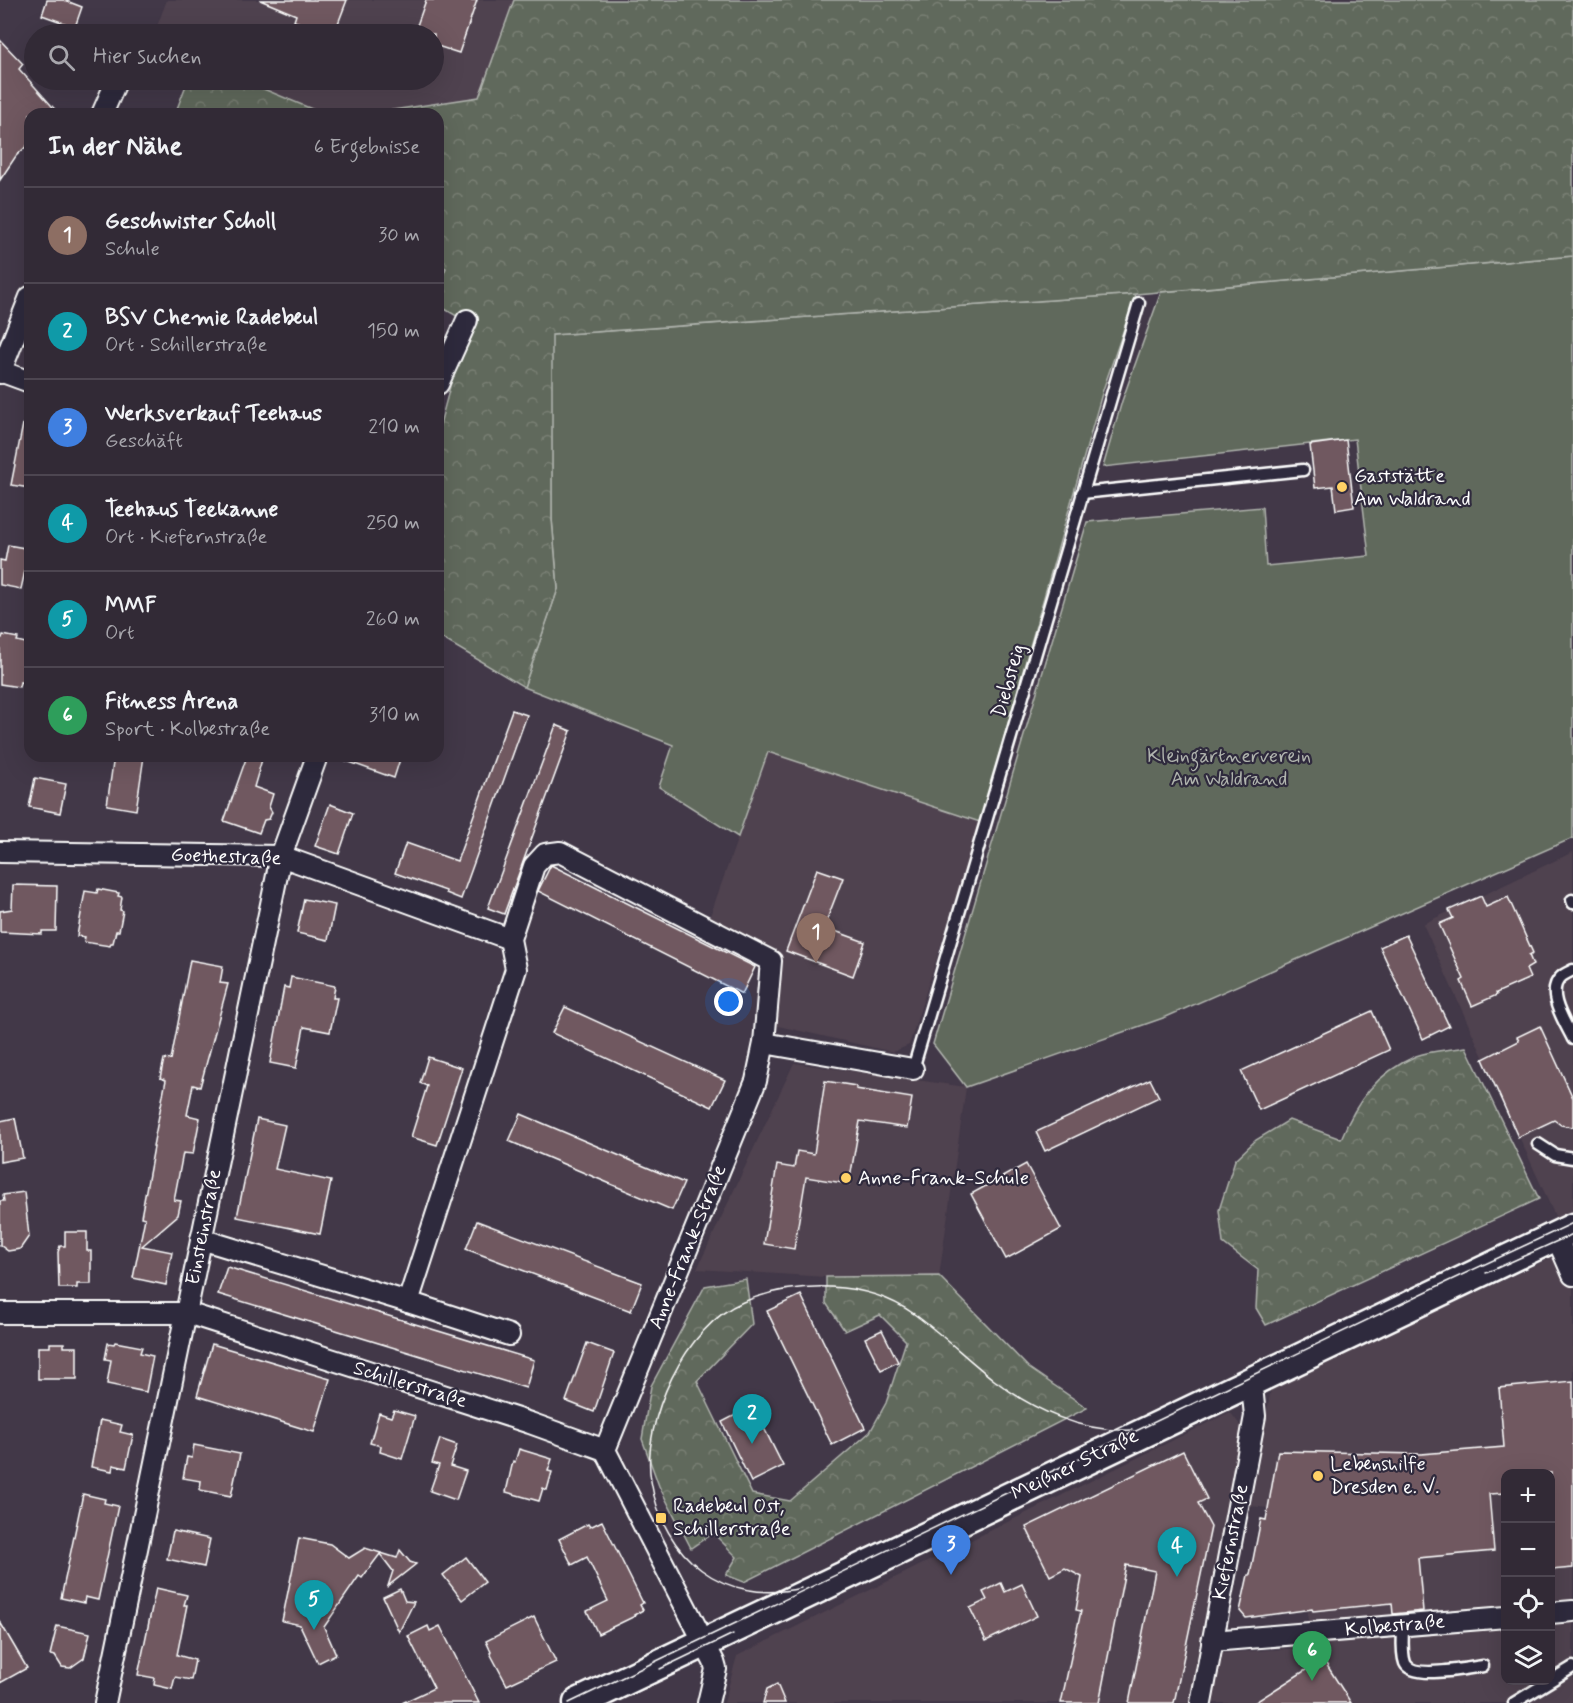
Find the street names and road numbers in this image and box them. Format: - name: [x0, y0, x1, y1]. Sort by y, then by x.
- street label: Diebsteig: [986, 641, 1032, 721]
- street label: Goethestraße: [170, 842, 282, 872]
- street label: Anne-Frank-Straße: [643, 1161, 733, 1333]
- street label: Einsteinstraße: [180, 1167, 228, 1287]
- street label: Schillerstraße: [350, 1355, 470, 1415]
- street label: Meißner Straße: [1007, 1422, 1143, 1507]
- street label: Kiefernstraße: [1207, 1482, 1256, 1602]
- street label: Kolbestraße: [1344, 1608, 1446, 1644]

